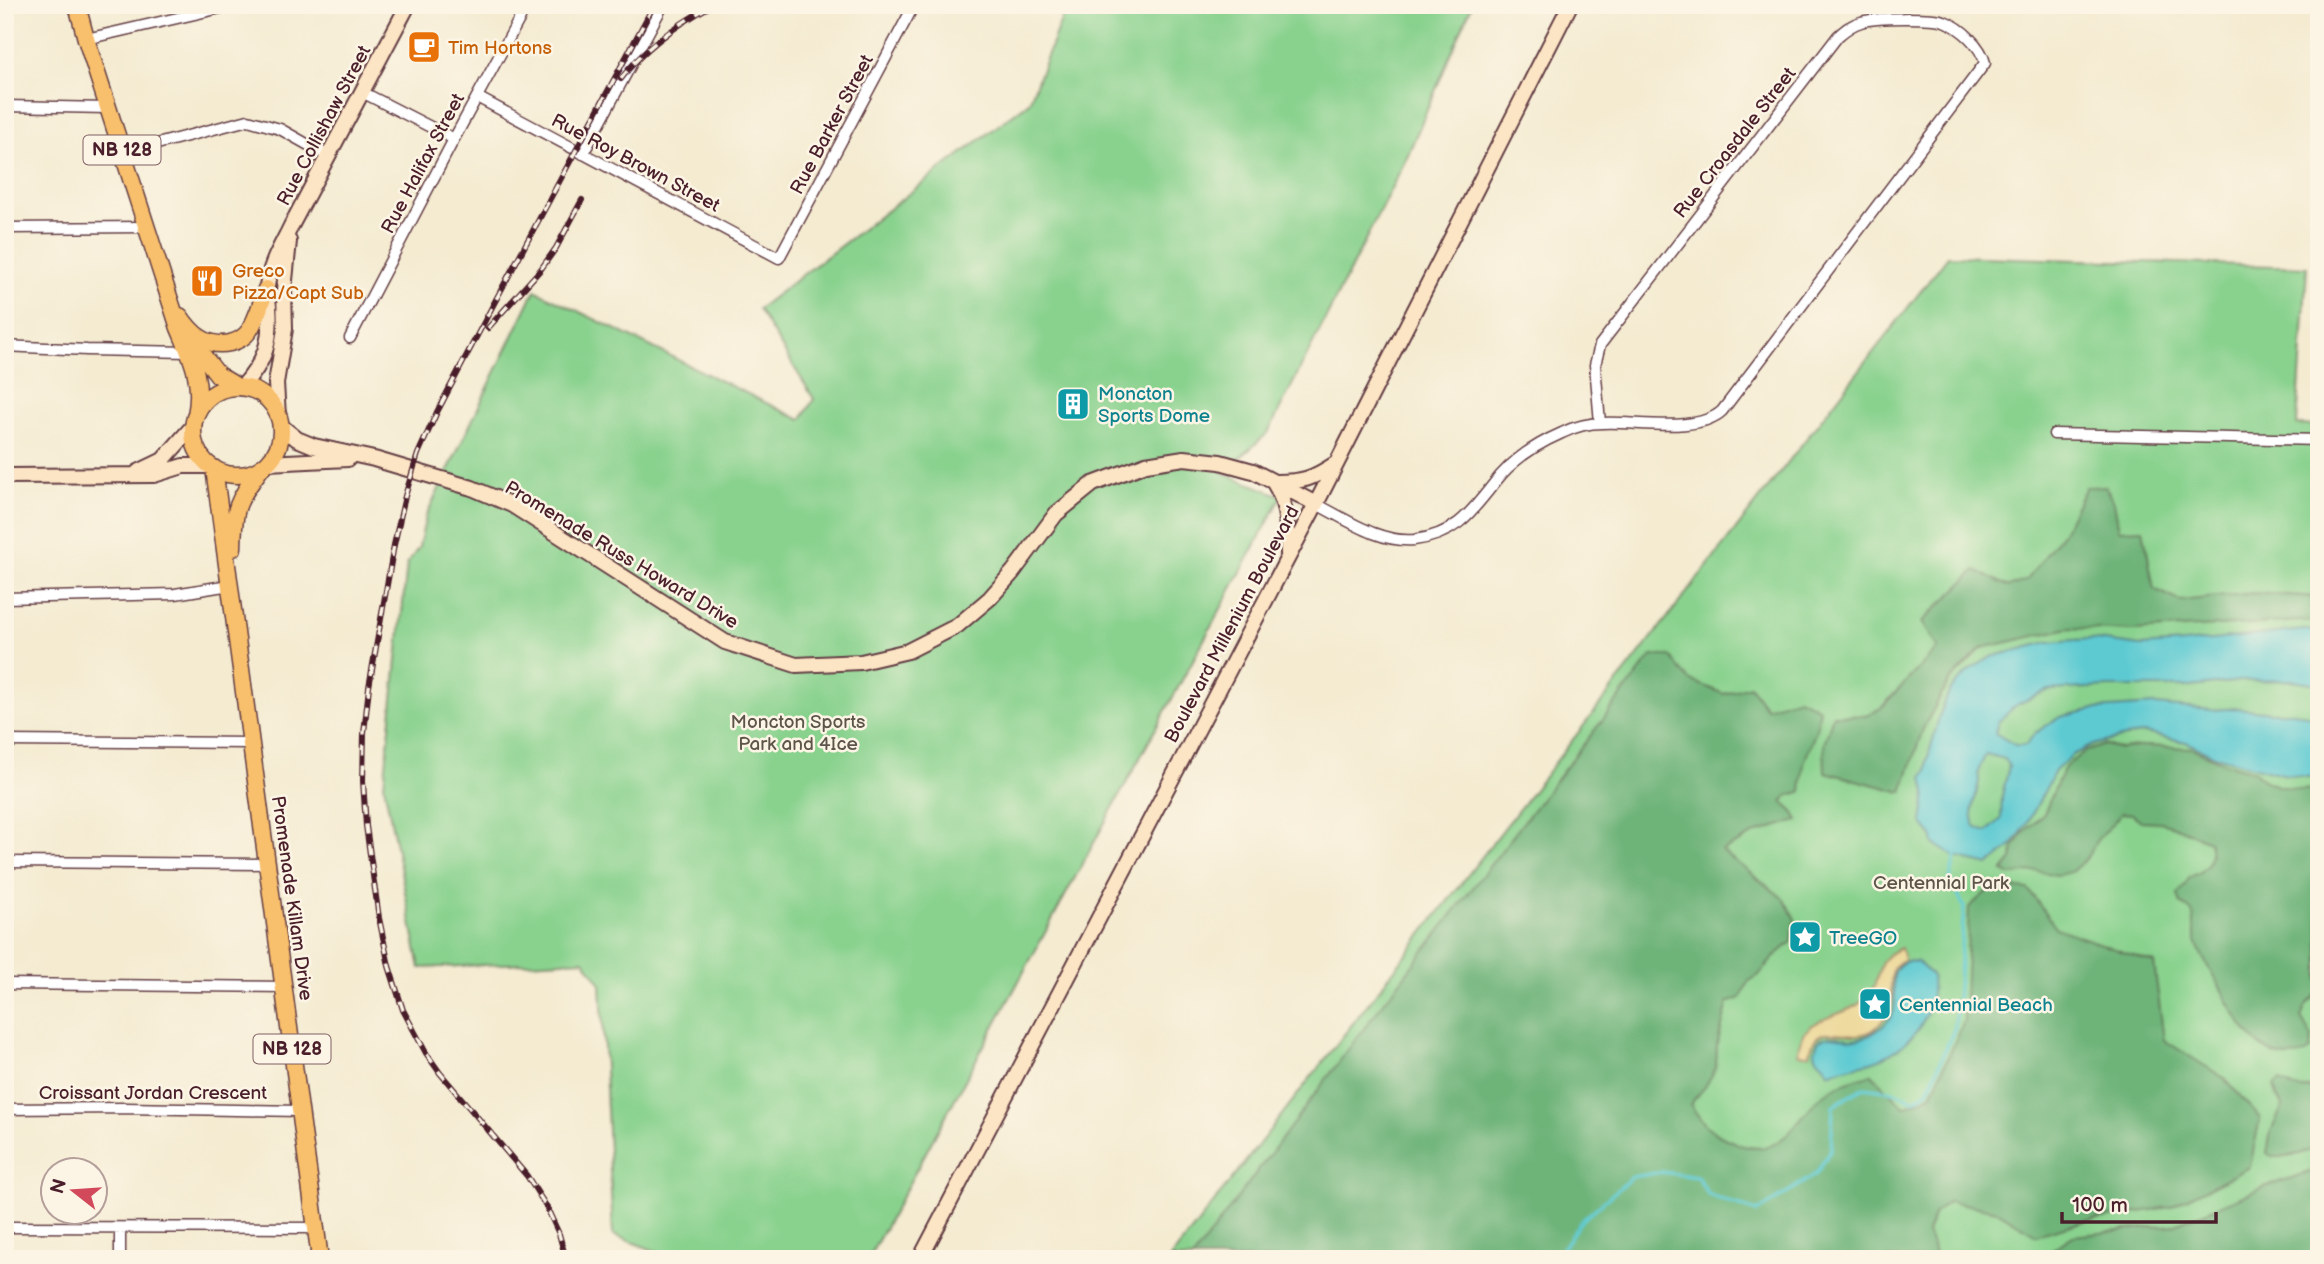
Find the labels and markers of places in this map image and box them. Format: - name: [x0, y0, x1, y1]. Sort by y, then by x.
- cafe icon: Tim Hortons: [405, 28, 443, 66]
- place label: Tim Hortons: [448, 37, 552, 60]
- place label: Greco Pizza/Capt Sub: [232, 260, 364, 305]
- restaurant icon: Greco Pizza/Capt Sub: [188, 262, 226, 300]
- place label: Moncton Sports Dome: [1098, 383, 1210, 428]
- building icon: Moncton Sports Dome: [1054, 385, 1092, 423]
- place icon: TreeGO: [1786, 918, 1824, 956]
- place label: TreeGO: [1829, 927, 1897, 950]
- place icon: Centennial Beach: [1856, 985, 1894, 1023]
- place label: Centennial Beach: [1899, 994, 2053, 1017]

